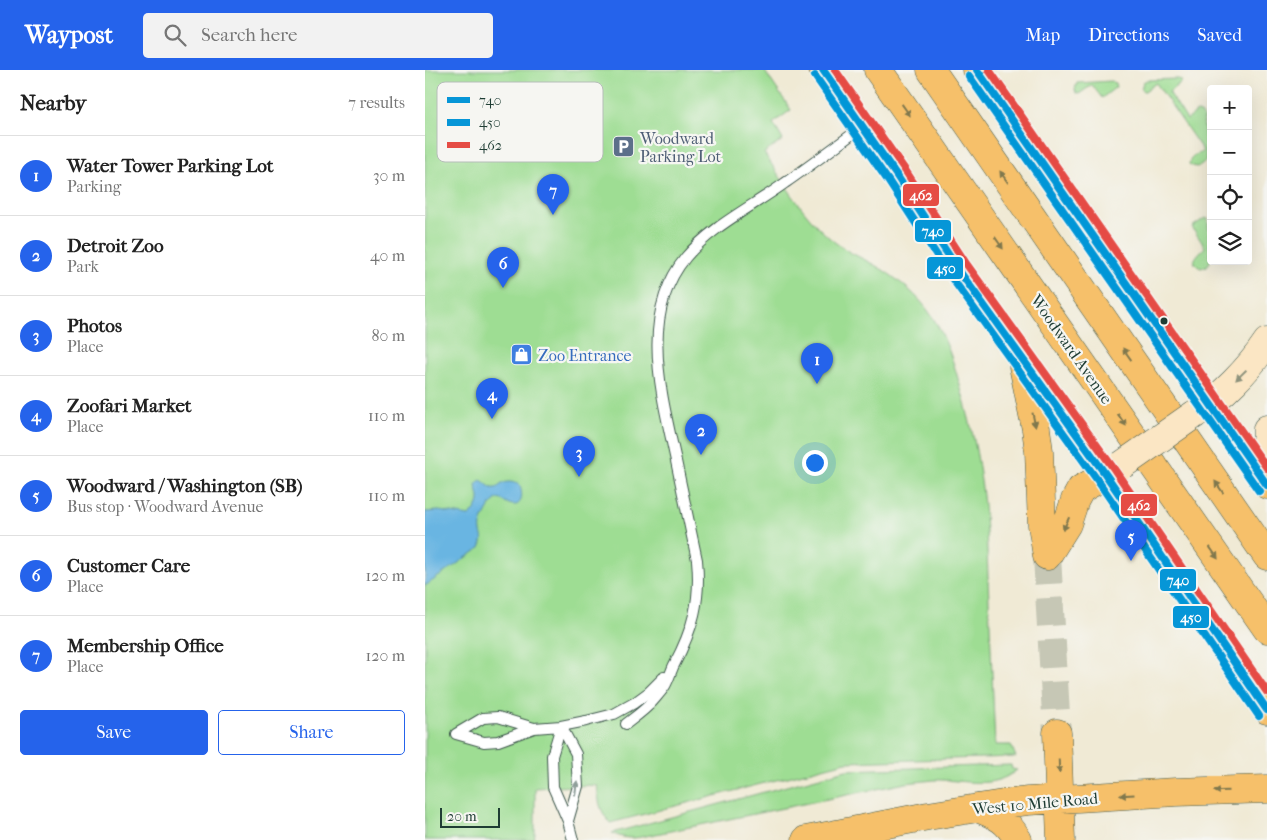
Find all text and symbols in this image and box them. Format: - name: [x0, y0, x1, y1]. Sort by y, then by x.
- search box: [143, 13, 493, 58]
- text: Waypost: [25, 21, 113, 49]
- icon: search: [161, 21, 189, 49]
- text: Search here: [201, 24, 297, 46]
- text: Map: [1026, 25, 1060, 46]
- text: Directions: [1088, 25, 1169, 46]
- text: Saved: [1197, 25, 1242, 46]
- legend: [437, 82, 603, 162]
- map controls: [1207, 85, 1252, 265]
- button: +: [1207, 85, 1252, 130]
- text: Nearby: [20, 91, 86, 115]
- text: 740: [479, 92, 501, 109]
- text: 7 results: [348, 93, 405, 112]
- one-way arrow: [901, 103, 911, 117]
- text: 450: [479, 114, 501, 131]
- place label: Woodward Parking Lot: [639, 129, 722, 166]
- button: −: [1207, 130, 1252, 175]
- parking icon: Woodward Parking Lot: [612, 135, 636, 159]
- text: 462: [479, 137, 502, 154]
- text: Water Tower Parking Lot: [67, 155, 274, 177]
- text: 1: [33, 166, 39, 185]
- text: 30 m: [373, 166, 405, 185]
- one-way arrow: [1000, 170, 1009, 184]
- pin: 7: [537, 174, 569, 215]
- button: locate: [1207, 175, 1252, 220]
- text: Parking: [67, 177, 121, 196]
- line badge: 462: [902, 183, 940, 207]
- text: 462: [908, 187, 933, 204]
- line badge: 740: [914, 219, 952, 243]
- button: layers: [1207, 220, 1252, 265]
- text: 740: [921, 223, 944, 240]
- text: Detroit Zoo: [67, 235, 164, 257]
- one-way arrow: [994, 237, 1004, 250]
- text: 2: [32, 246, 40, 265]
- text: 40 m: [370, 246, 405, 265]
- pin: 6: [487, 247, 519, 288]
- line badge: 450: [926, 256, 964, 280]
- text: Park: [67, 257, 99, 276]
- text: 450: [933, 260, 956, 277]
- street label: Woodward Avenue: [1026, 290, 1116, 408]
- text: Photos: [67, 315, 122, 337]
- unlabelled marker: [1159, 316, 1169, 326]
- text: 3: [33, 326, 39, 345]
- text: 80 m: [371, 326, 405, 345]
- text: Place: [67, 337, 103, 356]
- shop icon: Zoo Entrance: [510, 343, 534, 367]
- pin: 1: [801, 343, 833, 384]
- place label: Zoo Entrance: [538, 346, 632, 365]
- one-way arrow: [1122, 347, 1132, 360]
- one-way arrow: [1235, 368, 1247, 380]
- pin: 4: [476, 378, 508, 419]
- text: Zoofari Market: [67, 395, 192, 417]
- text: 4: [31, 406, 41, 425]
- text: 110 m: [368, 406, 405, 425]
- one-way arrow: [1030, 412, 1038, 427]
- one-way arrow: [1117, 413, 1127, 427]
- pin: 2: [685, 414, 717, 455]
- text: Place: [67, 417, 103, 436]
- pin: 3: [563, 436, 595, 477]
- your location: [802, 450, 828, 476]
- text: Woodward / Washington (SB): [67, 475, 303, 497]
- one-way arrow: [1214, 480, 1224, 494]
- text: 5: [33, 486, 39, 505]
- text: 110 m: [368, 486, 405, 505]
- line badge: 462: [1120, 493, 1158, 517]
- text: Bus stop · Woodward Avenue: [67, 497, 263, 516]
- text: 462: [1126, 497, 1151, 514]
- one-way arrow: [1061, 516, 1070, 531]
- pin: 5: [1115, 520, 1147, 561]
- one-way arrow: [1209, 546, 1219, 560]
- text: Customer Care: [67, 555, 190, 577]
- text: 6: [32, 566, 40, 585]
- text: 120 m: [366, 566, 405, 585]
- line badge: 740: [1159, 568, 1197, 592]
- text: 740: [1166, 572, 1189, 589]
- text: Place: [67, 577, 103, 596]
- line badge: 450: [1172, 605, 1210, 629]
- text: 450: [1179, 609, 1202, 626]
- text: Membership Office: [67, 635, 224, 657]
- text: 7: [32, 646, 40, 665]
- text: 120 m: [366, 646, 405, 665]
- text: Place: [67, 657, 103, 676]
- button: Save: [20, 710, 208, 755]
- button: Share: [218, 710, 405, 755]
- one-way arrow: [1055, 758, 1063, 774]
- one-way arrow: [573, 779, 581, 795]
- one-way arrow: [1213, 787, 1229, 795]
- street label: West 10 Mile Road: [970, 789, 1099, 819]
- one-way arrow: [1119, 792, 1135, 800]
- scale bar: [440, 805, 500, 828]
- text: 20 m: [447, 808, 477, 825]

